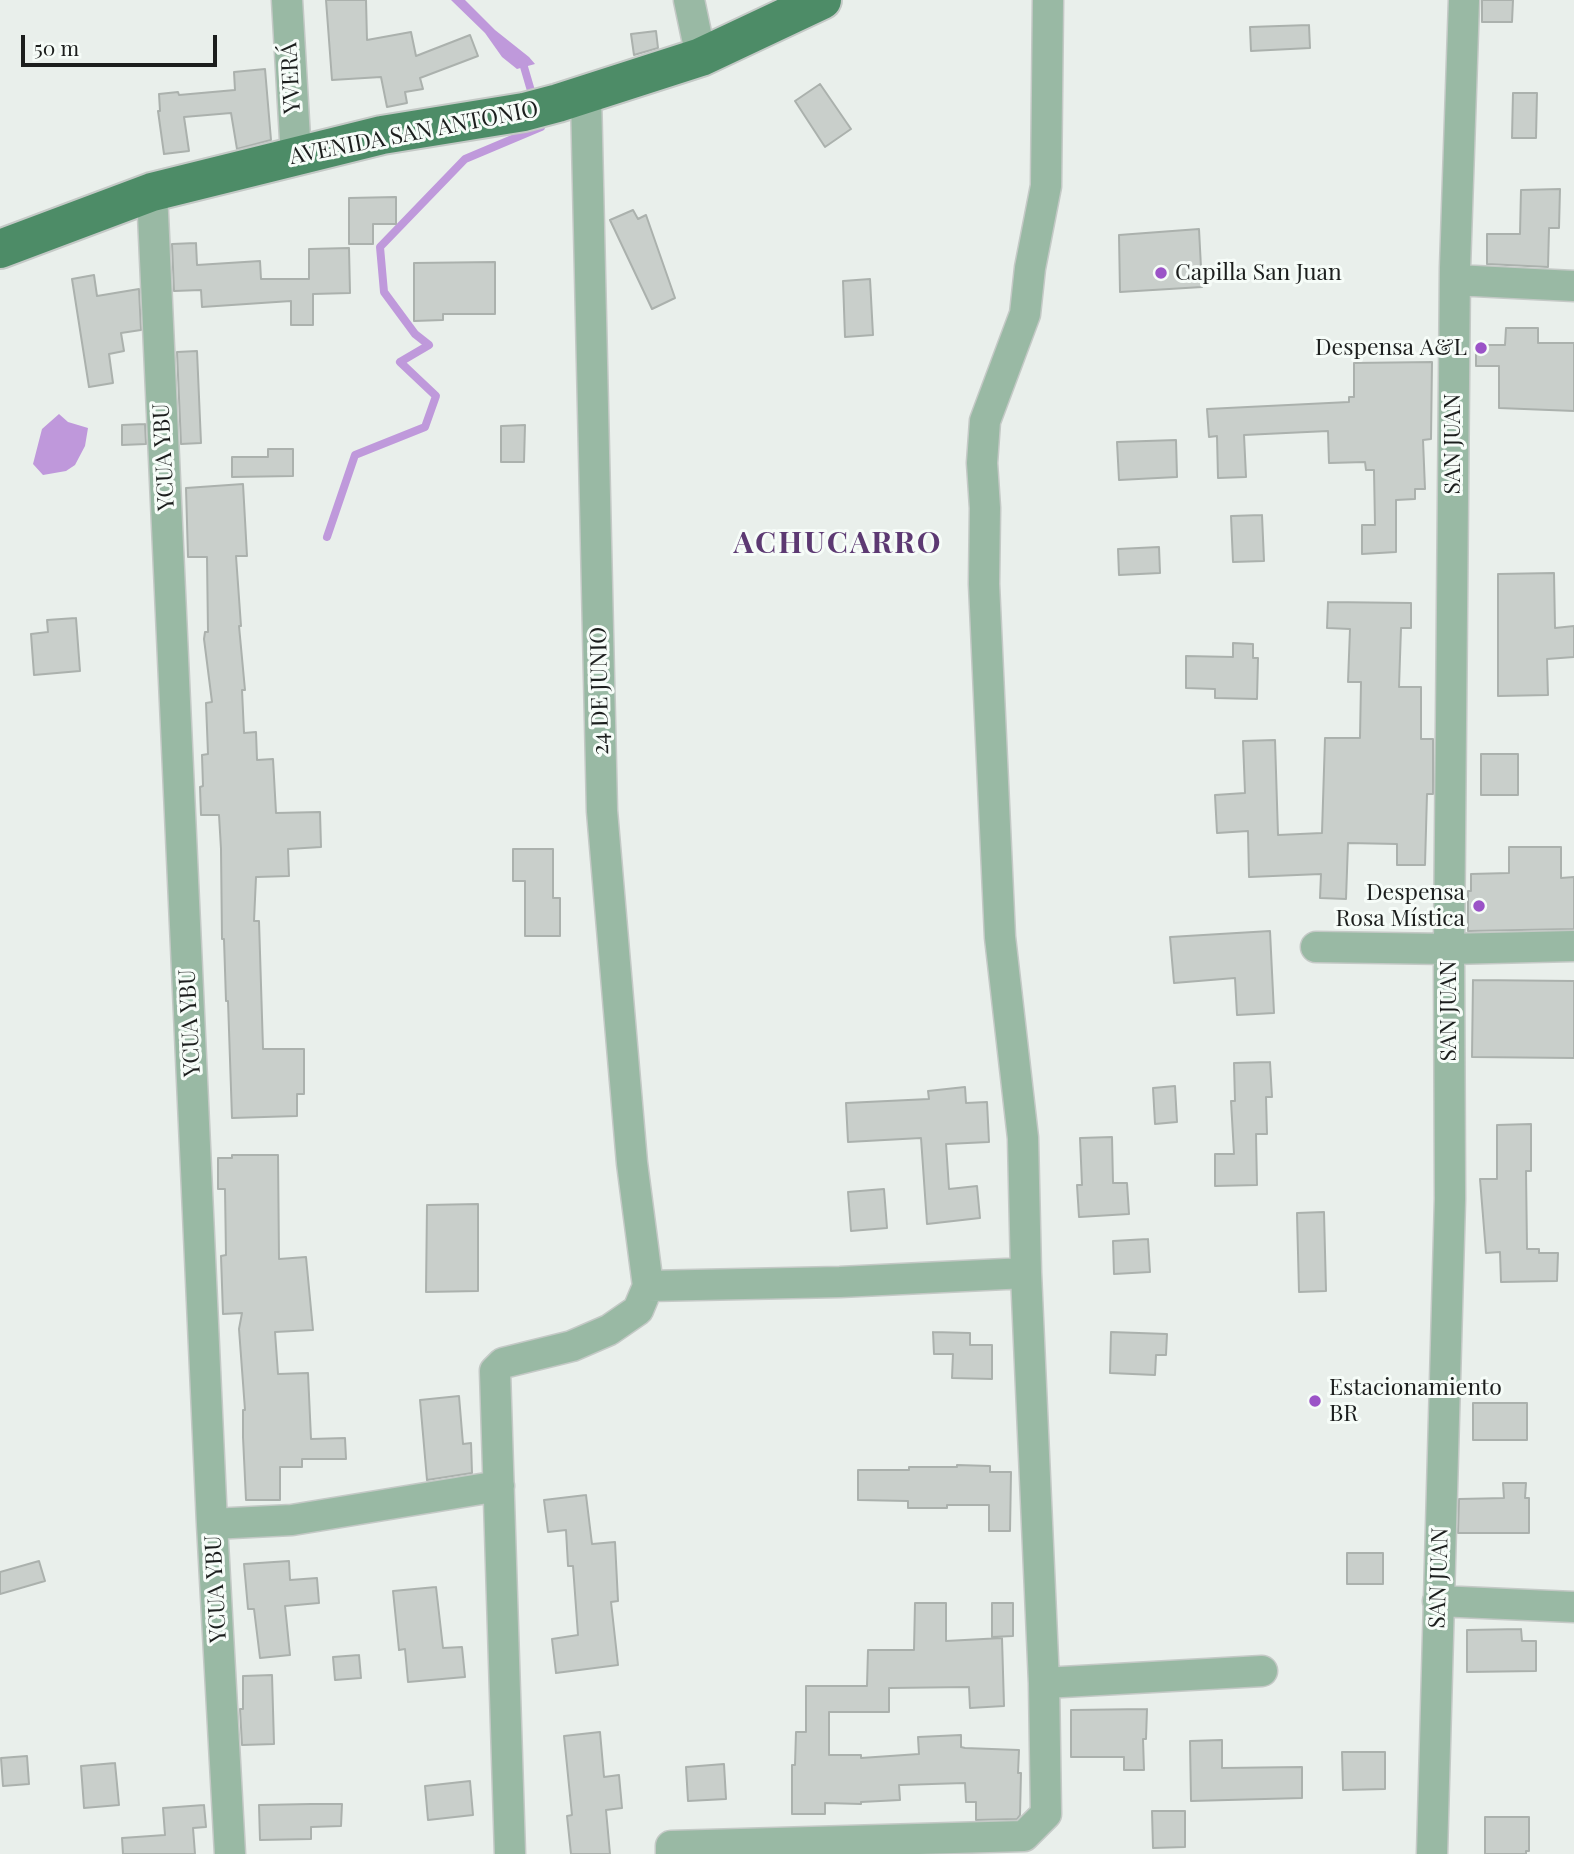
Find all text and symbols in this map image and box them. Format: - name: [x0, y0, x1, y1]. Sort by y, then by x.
- scale bar: [24, 21, 220, 65]
- text: 50 m: [34, 33, 79, 61]
- street label: YVERÁ: [275, 42, 307, 114]
- street label: AVENIDA SAN ANTONIO: [287, 95, 541, 171]
- place label: Capilla San Juan: [1175, 259, 1342, 287]
- marker: Capilla San Juan: [1153, 265, 1169, 281]
- place label: Despensa A&L: [1315, 334, 1467, 362]
- marker: Despensa A&L: [1473, 340, 1489, 356]
- street label: SAN JUAN: [1439, 393, 1467, 495]
- street label: YCUA YBU: [147, 403, 181, 511]
- district label: ACHUCARRO: [735, 526, 941, 562]
- street label: 24 DE JUNIO: [585, 627, 615, 755]
- place label: Despensa Rosa Mística: [1335, 879, 1465, 933]
- marker: Despensa Rosa Mística: [1471, 898, 1487, 914]
- street label: SAN JUAN: [1435, 960, 1463, 1062]
- street label: YCUA YBU: [173, 969, 207, 1077]
- place label: Estacionamiento BR: [1329, 1374, 1502, 1428]
- marker: Estacionamiento BR: [1307, 1393, 1323, 1409]
- street label: SAN JUAN: [1423, 1527, 1455, 1629]
- street label: YCUA YBU: [199, 1535, 233, 1643]

